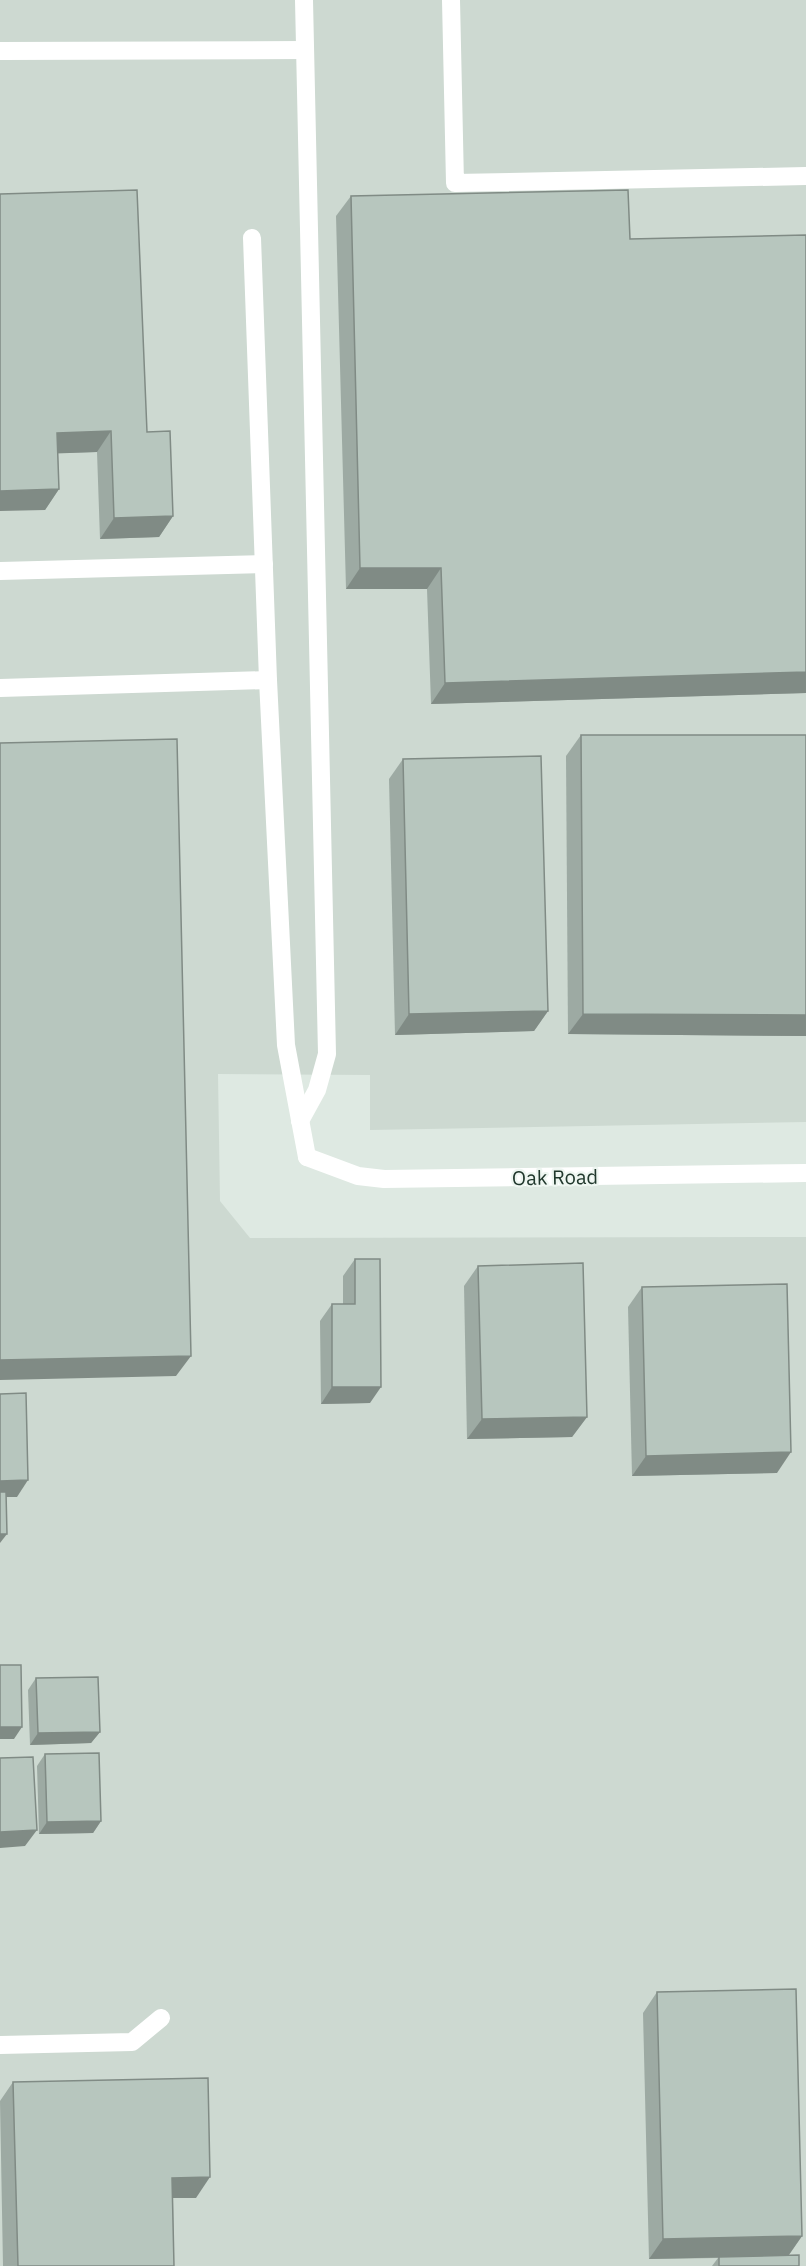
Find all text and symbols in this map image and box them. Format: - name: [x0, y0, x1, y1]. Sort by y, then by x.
- street label: Oak Road: [512, 1163, 598, 1191]

